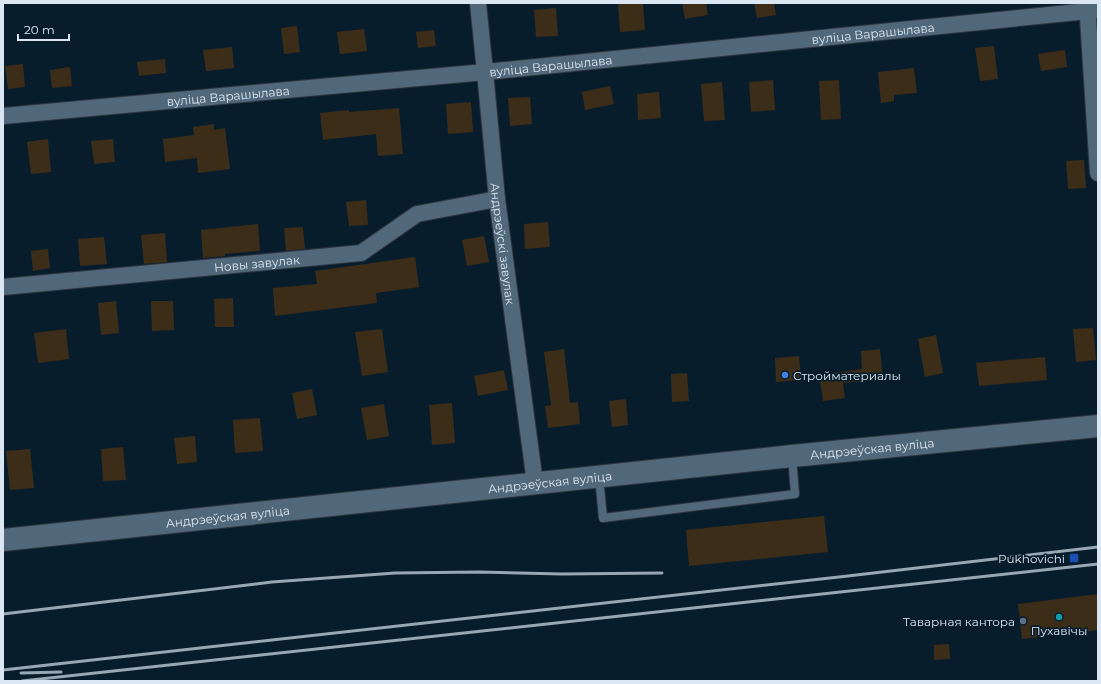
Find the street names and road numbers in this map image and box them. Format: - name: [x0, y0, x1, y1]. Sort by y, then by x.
- street label: вуліца Варашылава: [811, 19, 935, 46]
- street label: вуліца Варашылава: [488, 52, 613, 79]
- street label: вуліца Варашылава: [166, 82, 290, 109]
- street label: Андрэеўскі завулак: [488, 182, 519, 305]
- street label: Новы завулак: [213, 251, 300, 274]
- street label: Андрэеўская вуліца: [809, 435, 935, 462]
- street label: Андрэеўская вуліца: [487, 468, 613, 496]
- street label: Андрэеўская вуліца: [165, 502, 291, 530]

